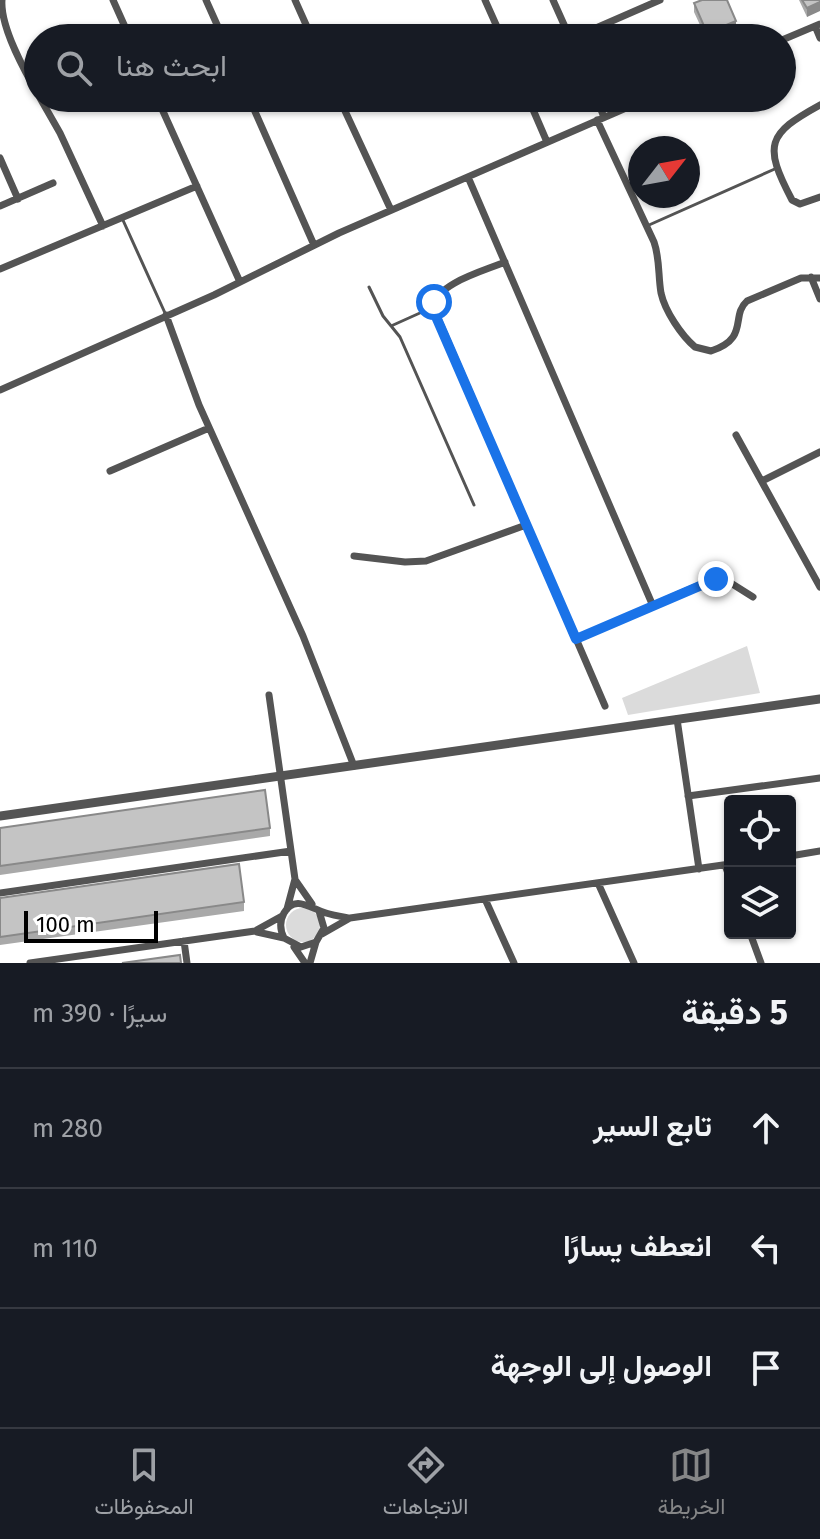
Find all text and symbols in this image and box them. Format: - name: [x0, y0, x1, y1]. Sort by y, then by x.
- search box: [24, 24, 796, 112]
- icon: search: [52, 46, 96, 90]
- text: ابحث هنا: [116, 48, 227, 84]
- north arrow: [628, 136, 700, 208]
- route start: [416, 284, 452, 320]
- route end: [698, 561, 734, 597]
- map controls: [724, 795, 796, 939]
- button: locate: [724, 795, 796, 867]
- button: layers: [724, 867, 796, 939]
- scale bar: [24, 907, 158, 943]
- text: 100 m: [36, 911, 95, 938]
- text: 5 دقيقة: [682, 992, 788, 1033]
- text: سيرًا · 390 m: [32, 998, 167, 1029]
- icon: ahead: [744, 1106, 788, 1150]
- text: تابع السير: [593, 1108, 712, 1144]
- text: 280 m: [32, 1113, 103, 1144]
- icon: left: [744, 1226, 788, 1270]
- text: انعطف يسارًا: [563, 1228, 712, 1264]
- text: 110 m: [32, 1233, 98, 1264]
- icon: arrive: [744, 1346, 788, 1390]
- text: الوصول إلى الوجهة: [490, 1348, 712, 1384]
- tab: المحفوظات: [95, 1443, 194, 1526]
- tab: الاتجاهات: [383, 1443, 468, 1526]
- tab: الخريطة: [657, 1443, 725, 1526]

